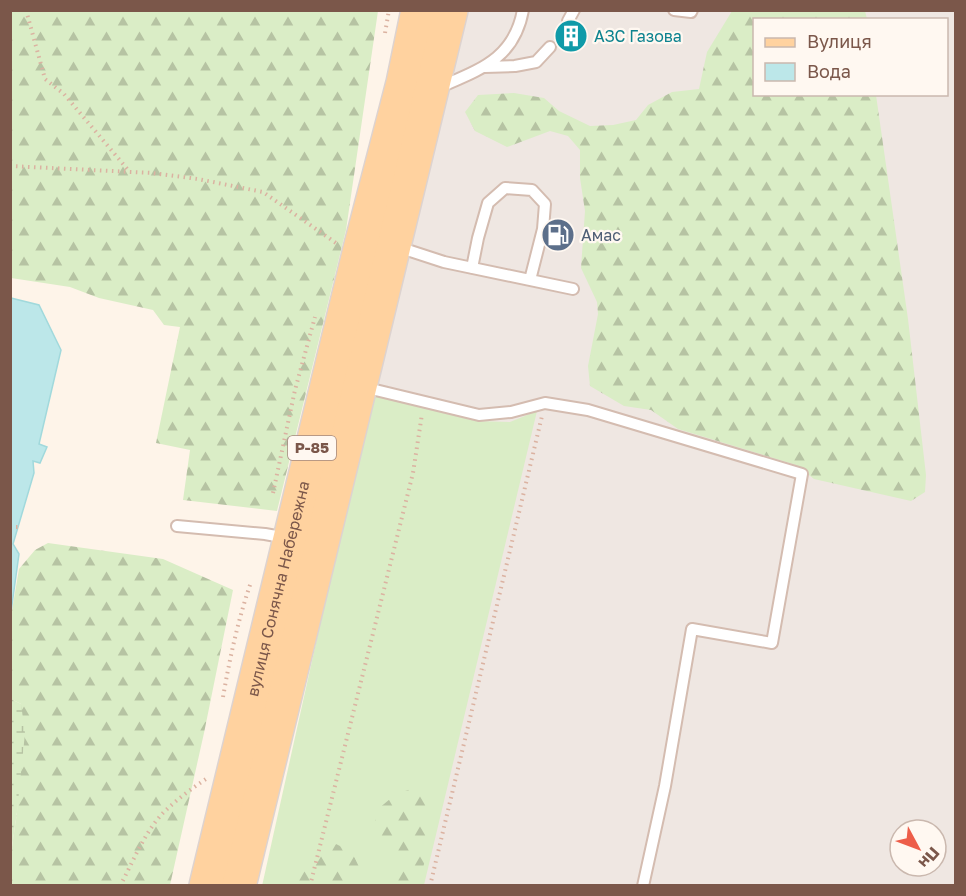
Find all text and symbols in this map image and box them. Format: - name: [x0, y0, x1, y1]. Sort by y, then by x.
- building icon: АЗС Газова: [553, 18, 589, 54]
- legend: [753, 18, 948, 96]
- place label: АЗС Газова: [594, 26, 682, 46]
- text: Вулиця: [807, 30, 872, 52]
- text: Вода: [807, 60, 851, 82]
- fuel station icon: Амас: [540, 217, 576, 253]
- place label: Амас: [581, 225, 621, 245]
- road number: Р-85: [288, 436, 336, 460]
- street label: вулиця Сонячна Набережна: [242, 479, 314, 698]
- north arrow: [888, 818, 948, 878]
- text: Пн: [915, 843, 944, 873]

